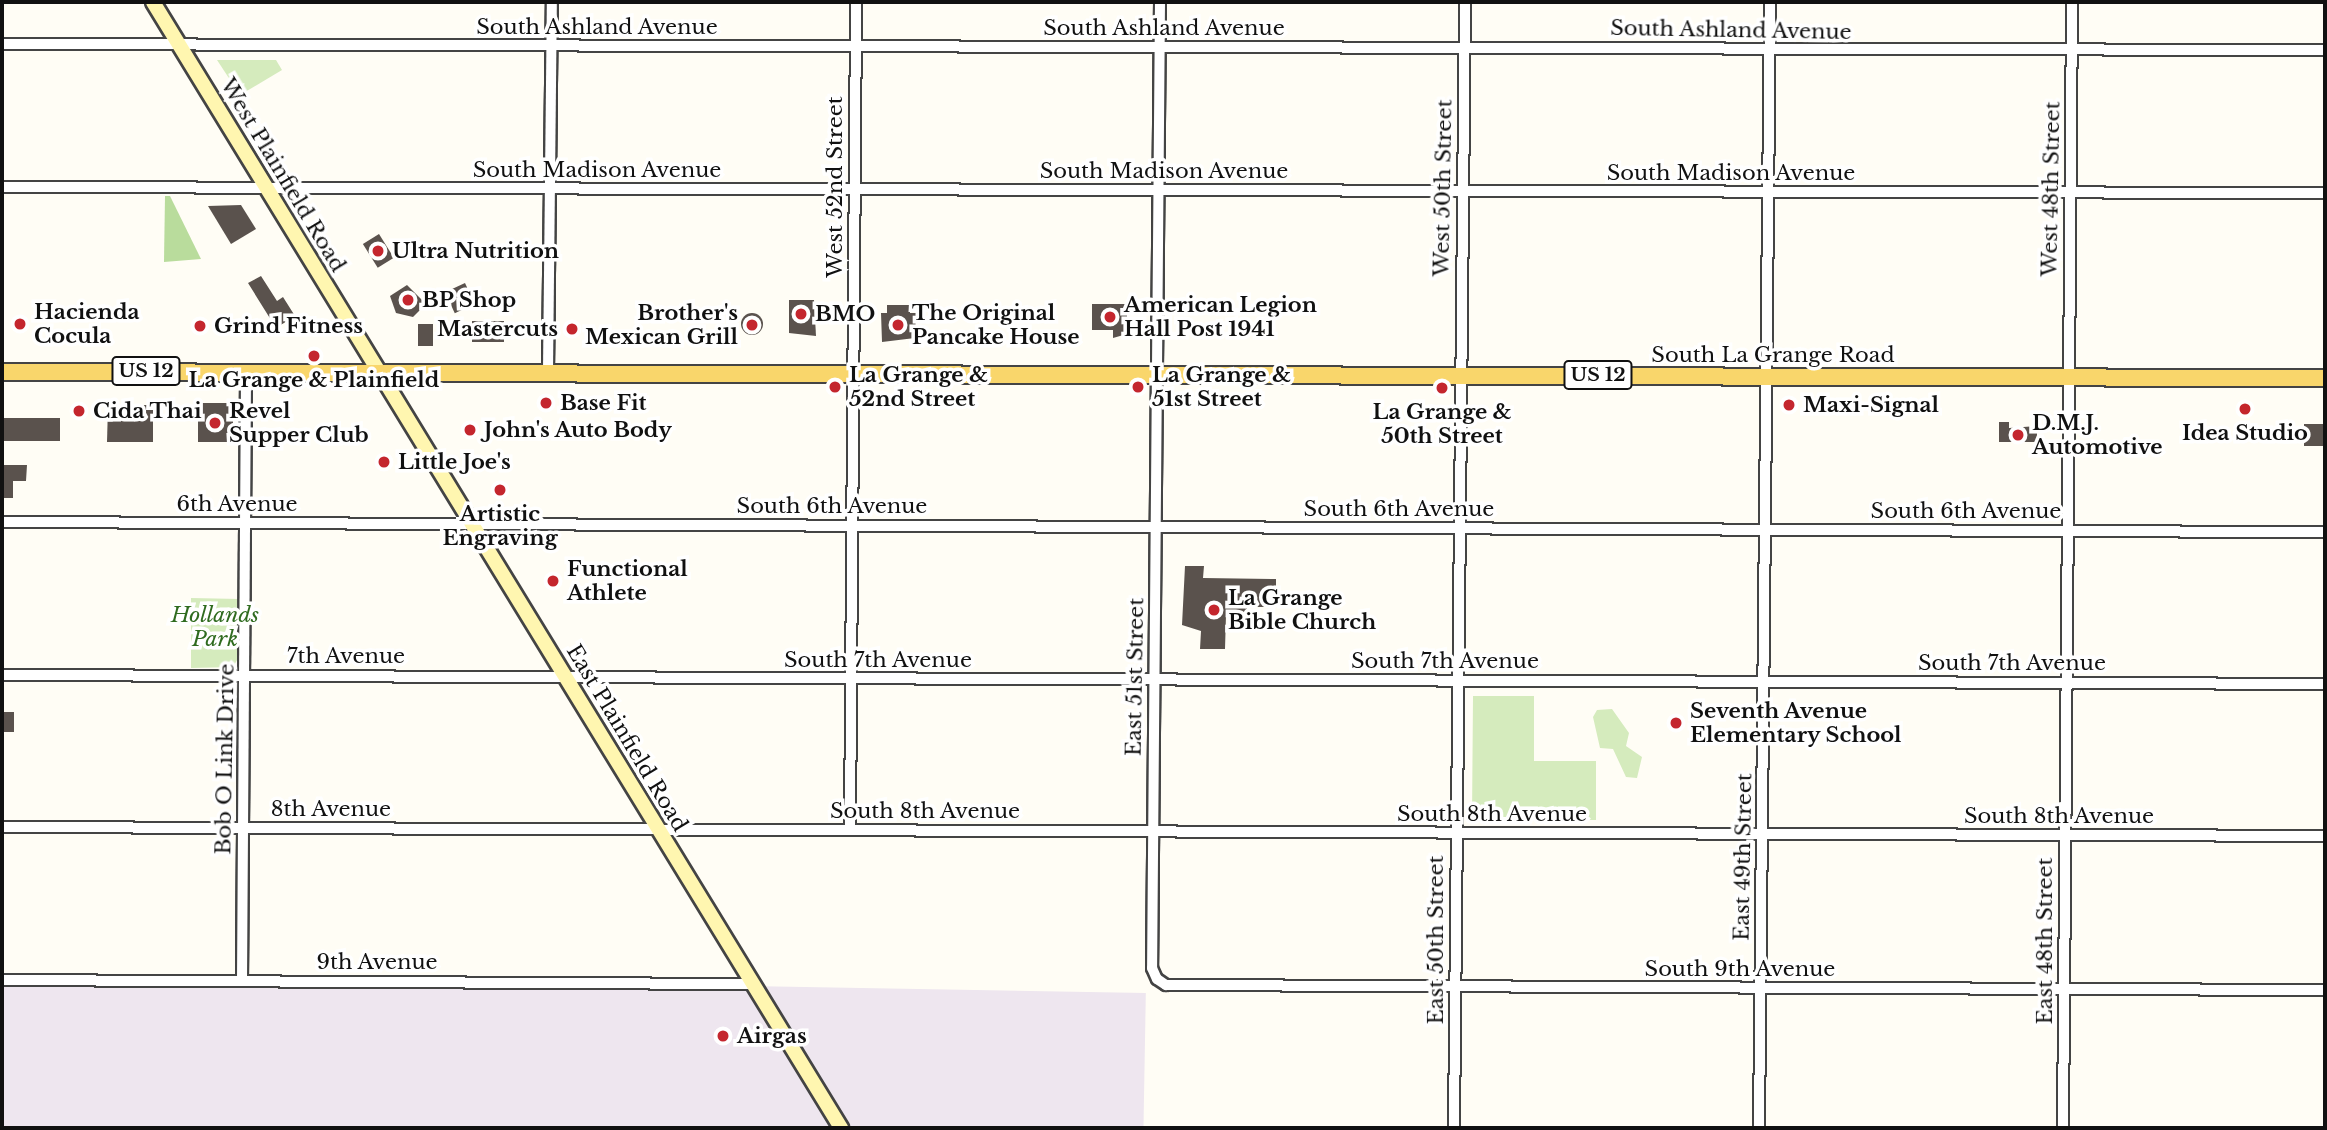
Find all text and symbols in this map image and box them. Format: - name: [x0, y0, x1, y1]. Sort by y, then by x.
- street label: South Ashland Avenue: [475, 14, 719, 40]
- street label: South Ashland Avenue: [1042, 15, 1286, 41]
- street label: South Ashland Avenue: [1609, 15, 1853, 45]
- street label: West Plainfield Road: [215, 73, 351, 277]
- street label: West 52nd Street: [822, 96, 848, 278]
- street label: West 50th Street: [1429, 99, 1457, 277]
- street label: West 48th Street: [2037, 101, 2065, 277]
- street label: South Madison Avenue: [472, 157, 722, 183]
- street label: South Madison Avenue: [1039, 158, 1289, 184]
- street label: South Madison Avenue: [1606, 160, 1856, 186]
- place label: Ultra Nutrition: [392, 238, 559, 264]
- marker: Ultra Nutrition: [370, 243, 386, 259]
- place label: BP Shop: [422, 287, 517, 313]
- marker: BP Shop: [400, 292, 416, 308]
- place label: American Legion Hall Post 1941: [1124, 292, 1317, 342]
- place label: Hacienda Cocula: [34, 299, 140, 349]
- place label: Brother's Mexican Grill: [585, 300, 738, 350]
- place label: The Original Pancake House: [912, 300, 1079, 350]
- place label: BMO: [815, 301, 875, 327]
- marker: BMO: [793, 306, 809, 322]
- marker: American Legion Hall Post 1941: [1102, 309, 1118, 325]
- place label: Grind Fitness: [214, 313, 363, 339]
- marker: Hacienda Cocula: [12, 316, 28, 332]
- place label: Mastercuts: [437, 316, 558, 342]
- marker: Brother's Mexican Grill: [744, 317, 760, 333]
- marker: The Original Pancake House: [890, 317, 906, 333]
- marker: Grind Fitness: [192, 318, 208, 334]
- marker: Mastercuts: [564, 321, 580, 337]
- street label: South La Grange Road: [1651, 342, 1895, 368]
- marker: La Grange & Plainfield: [306, 348, 322, 364]
- road number: US 12: [111, 356, 181, 386]
- road number: US 12: [1563, 360, 1633, 390]
- place label: La Grange & 52nd Street: [849, 362, 988, 412]
- place label: La Grange & 51st Street: [1152, 362, 1291, 412]
- place label: La Grange & Plainfield: [189, 367, 439, 393]
- marker: La Grange & 52nd Street: [827, 379, 843, 395]
- marker: La Grange & 51st Street: [1130, 379, 1146, 395]
- marker: La Grange & 50th Street: [1434, 380, 1450, 396]
- place label: Base Fit: [560, 390, 647, 416]
- place label: Maxi-Signal: [1803, 392, 1939, 418]
- marker: Base Fit: [538, 395, 554, 411]
- marker: Maxi-Signal: [1781, 397, 1797, 413]
- place label: Cida Thai: [93, 398, 202, 424]
- place label: Revel Supper Club: [229, 398, 369, 448]
- place label: La Grange & 50th Street: [1373, 399, 1511, 449]
- marker: Idea Studio: [2237, 401, 2253, 417]
- marker: Cida Thai: [71, 403, 87, 419]
- place label: D.M.J. Automotive: [2032, 410, 2163, 460]
- marker: Revel Supper Club: [207, 415, 223, 431]
- place label: John's Auto Body: [484, 417, 673, 443]
- place label: Idea Studio: [2182, 420, 2308, 446]
- marker: John's Auto Body: [462, 422, 478, 438]
- marker: D.M.J. Automotive: [2010, 427, 2026, 443]
- place label: Little Joe's: [398, 449, 511, 475]
- marker: Little Joe's: [376, 454, 392, 470]
- marker: Artistic Engraving: [492, 482, 508, 498]
- street label: 6th Avenue: [176, 491, 298, 517]
- street label: South 6th Avenue: [736, 493, 928, 519]
- street label: South 6th Avenue: [1303, 496, 1495, 522]
- street label: South 6th Avenue: [1870, 498, 2062, 524]
- place label: Artistic Engraving: [443, 501, 557, 551]
- place label: Functional Athlete: [567, 556, 688, 606]
- marker: Functional Athlete: [545, 573, 561, 589]
- place label: La Grange Bible Church: [1228, 585, 1376, 635]
- street label: East 51st Street: [1121, 598, 1149, 756]
- park label: Hollands Park: [171, 602, 259, 652]
- marker: La Grange Bible Church: [1206, 602, 1222, 618]
- street label: East Plainfield Road: [561, 640, 693, 836]
- street label: 7th Avenue: [287, 643, 405, 669]
- street label: South 7th Avenue: [784, 647, 972, 673]
- street label: South 7th Avenue: [1351, 648, 1539, 674]
- street label: South 7th Avenue: [1918, 650, 2106, 676]
- street label: Bob O Link Drive: [211, 663, 239, 855]
- place label: Seventh Avenue Elementary School: [1690, 698, 1902, 748]
- marker: Seventh Avenue Elementary School: [1668, 715, 1684, 731]
- street label: East 49th Street: [1729, 773, 1757, 941]
- street label: 8th Avenue: [270, 796, 392, 822]
- street label: South 8th Avenue: [830, 798, 1020, 824]
- street label: South 8th Avenue: [1397, 801, 1587, 827]
- street label: South 8th Avenue: [1964, 803, 2154, 829]
- street label: East 50th Street: [1423, 856, 1449, 1024]
- street label: East 48th Street: [2032, 858, 2058, 1024]
- street label: 9th Avenue: [316, 949, 438, 975]
- street label: South 9th Avenue: [1644, 956, 1836, 982]
- place label: Airgas: [737, 1023, 807, 1049]
- marker: Airgas: [715, 1028, 731, 1044]

